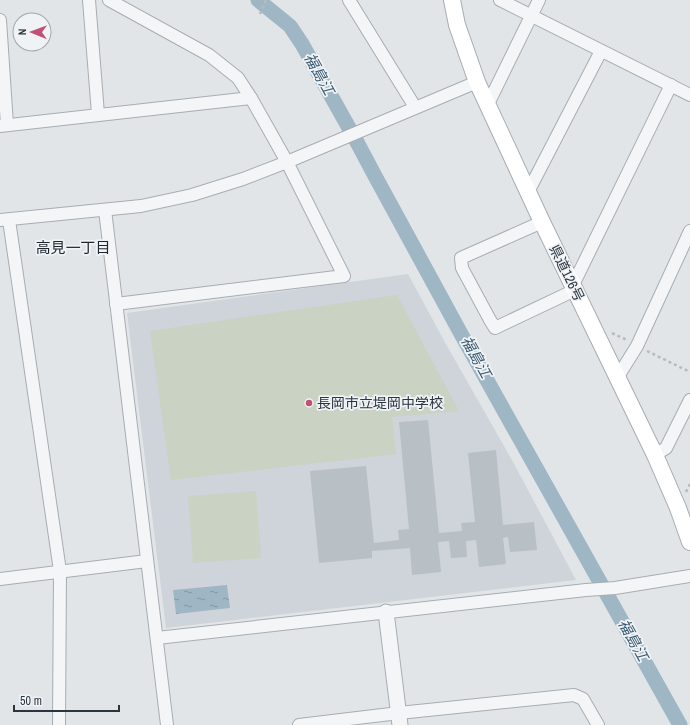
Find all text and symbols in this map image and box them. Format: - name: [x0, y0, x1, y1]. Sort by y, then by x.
- north arrow: [12, 12, 52, 52]
- text: N: [15, 28, 29, 35]
- water label: 福島江: [299, 49, 340, 100]
- district label: 高見一丁目: [35, 237, 111, 258]
- street label: 県道126号: [546, 242, 588, 304]
- water label: 福島江: [456, 332, 497, 383]
- place label: 長岡市立堤岡中学校: [317, 394, 443, 412]
- marker: 長岡市立堤岡中学校: [304, 398, 314, 408]
- water label: 福島江: [613, 615, 654, 666]
- scale bar: [14, 687, 119, 713]
- text: 50 m: [20, 693, 42, 709]

